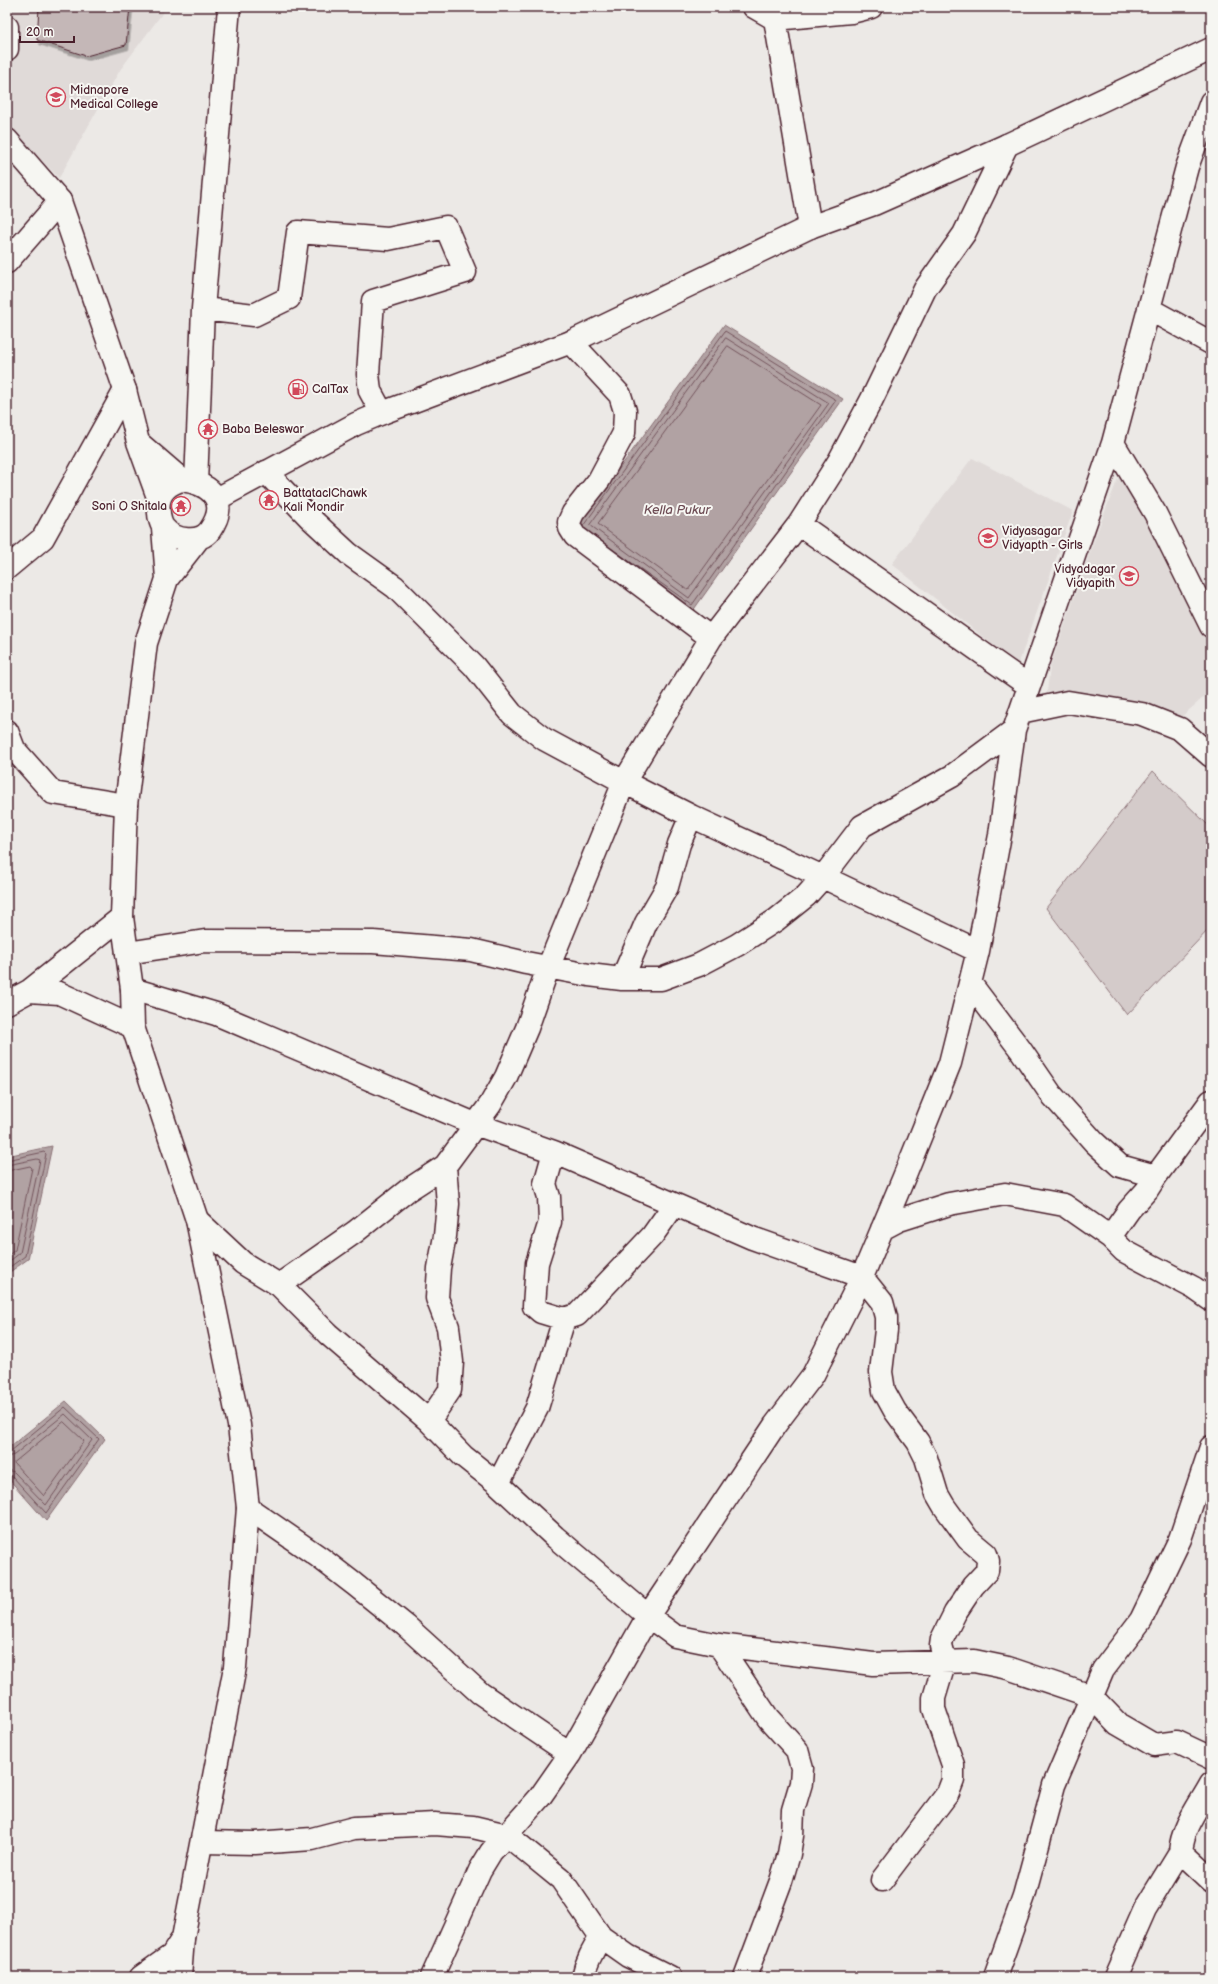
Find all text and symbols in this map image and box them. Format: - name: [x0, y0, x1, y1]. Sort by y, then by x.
- scale bar: [20, 18, 74, 44]
- text: 20 m: [26, 25, 53, 40]
- place label: Midnapore Medical College: [70, 83, 158, 112]
- school or university icon: Midnapore Medical College: [45, 86, 67, 108]
- fuel station icon: CalTax: [287, 378, 309, 400]
- place label: CalTax: [312, 382, 349, 397]
- temple icon: Baba Beleswar: [197, 418, 219, 440]
- place label: Baba Beleswar: [222, 422, 304, 437]
- place label: BattataclChawk Kali Mondir: [283, 486, 367, 515]
- temple icon: BattataclChawk Kali Mondir: [258, 489, 280, 511]
- temple icon: Soni O Shitala: [170, 495, 192, 517]
- place label: Soni O Shitala: [92, 499, 167, 514]
- water label: Kella Pukur: [644, 502, 711, 518]
- place label: Vidyasagar Vidyapth - Girls: [1002, 524, 1083, 553]
- school or university icon: Vidyasagar Vidyapth - Girls: [977, 527, 999, 549]
- place label: Vidyadagar Vidyapith: [1054, 562, 1116, 591]
- school or university icon: Vidyadagar Vidyapith: [1118, 565, 1140, 587]

